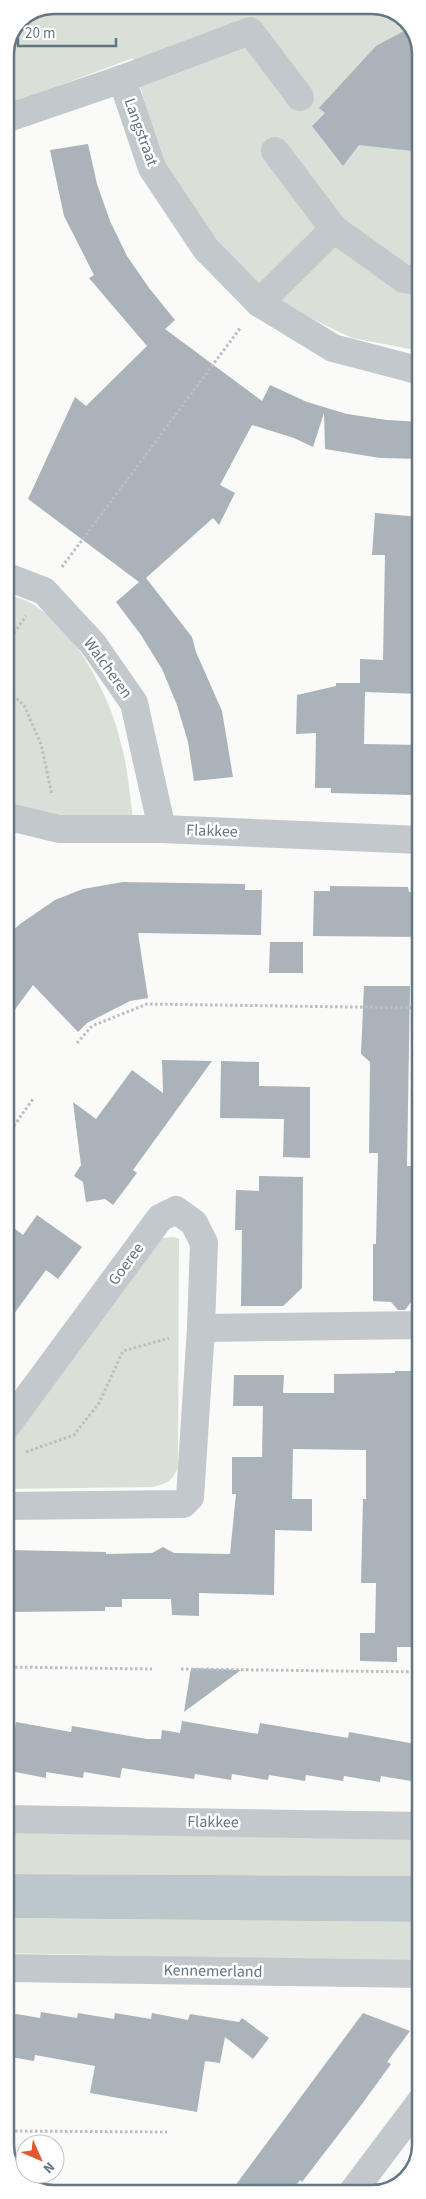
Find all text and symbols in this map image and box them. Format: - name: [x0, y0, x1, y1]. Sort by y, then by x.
- scale bar: [18, 15, 115, 47]
- text: 20 m: [25, 23, 55, 44]
- street label: Langstraat: [119, 95, 164, 170]
- street label: Walcheren: [78, 633, 138, 703]
- street label: Flakkee: [186, 819, 238, 843]
- street label: Goeree: [103, 1238, 149, 1290]
- street label: Flakkee: [187, 1811, 239, 1833]
- street label: Kennemerland: [163, 1959, 263, 1983]
- north arrow: [15, 2134, 65, 2184]
- text: N: [38, 2157, 59, 2178]

